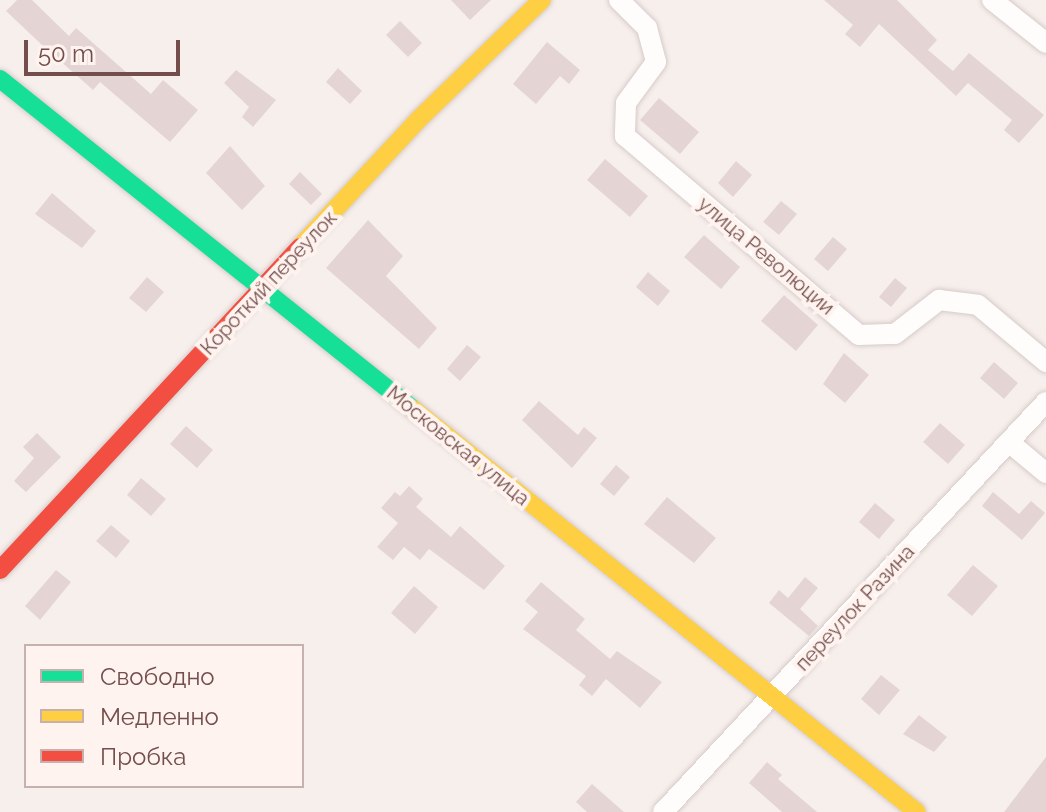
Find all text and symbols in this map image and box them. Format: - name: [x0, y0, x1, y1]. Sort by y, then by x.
- scale bar: [28, 24, 184, 74]
- text: 50 m: [38, 39, 94, 68]
- street label: улица Революции: [693, 192, 839, 320]
- street label: Короткий переулок: [196, 206, 342, 360]
- street label: Московская улица: [382, 381, 534, 511]
- street label: переулок Разина: [791, 540, 919, 676]
- legend: [24, 644, 304, 788]
- text: Свободно: [100, 662, 215, 691]
- text: Медленно: [100, 702, 219, 731]
- text: Пробка: [100, 742, 186, 771]

